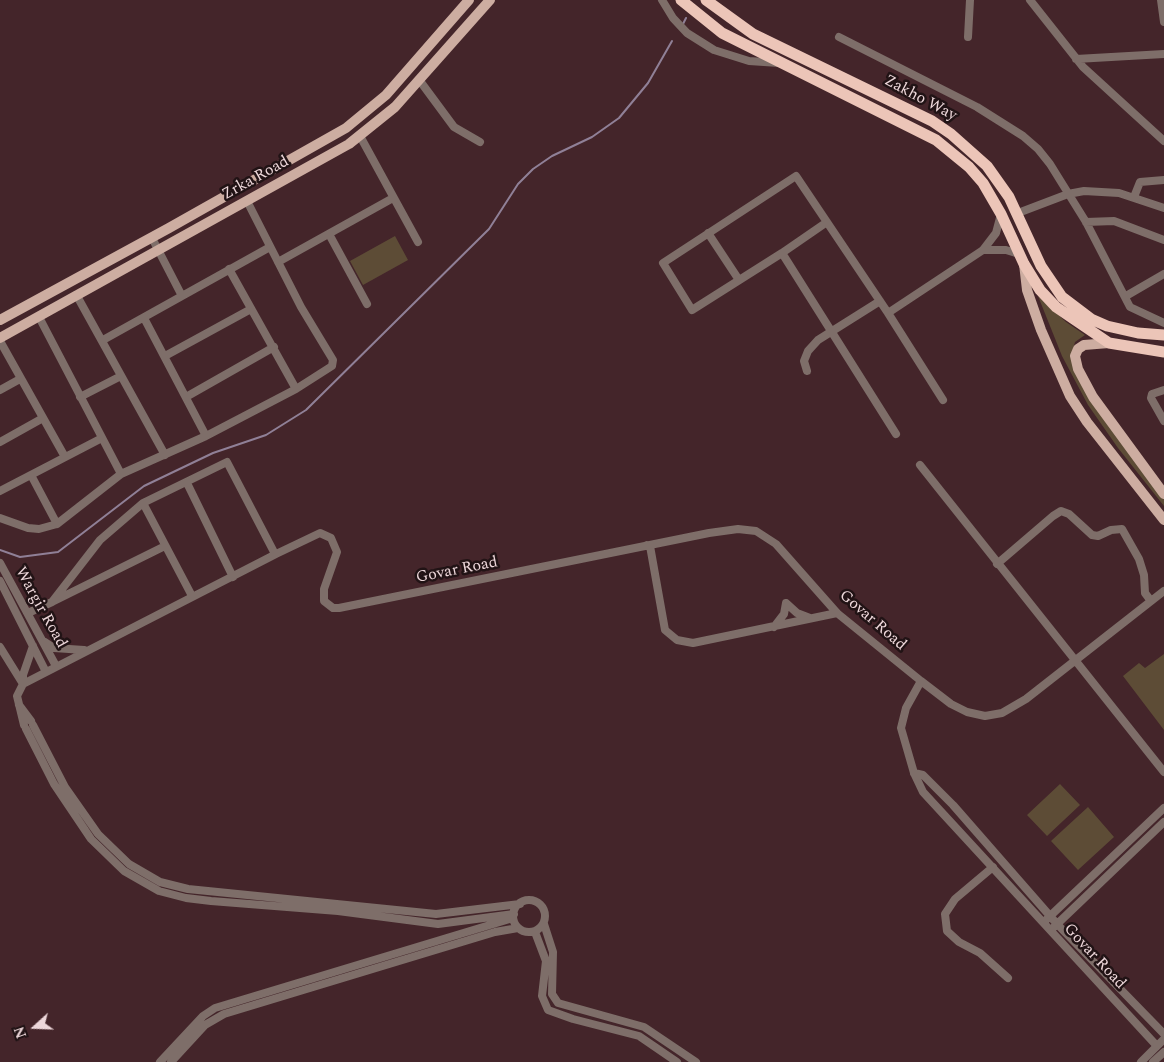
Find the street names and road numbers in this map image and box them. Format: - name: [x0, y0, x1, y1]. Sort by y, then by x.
- street label: Zakho Way: [880, 72, 960, 126]
- street label: Zrka Road: [219, 153, 293, 205]
- street label: Govar Road: [415, 554, 499, 588]
- street label: Wargir Road: [10, 564, 70, 652]
- street label: Govar Road: [834, 587, 910, 655]
- street label: Govar Road: [1059, 920, 1129, 994]

